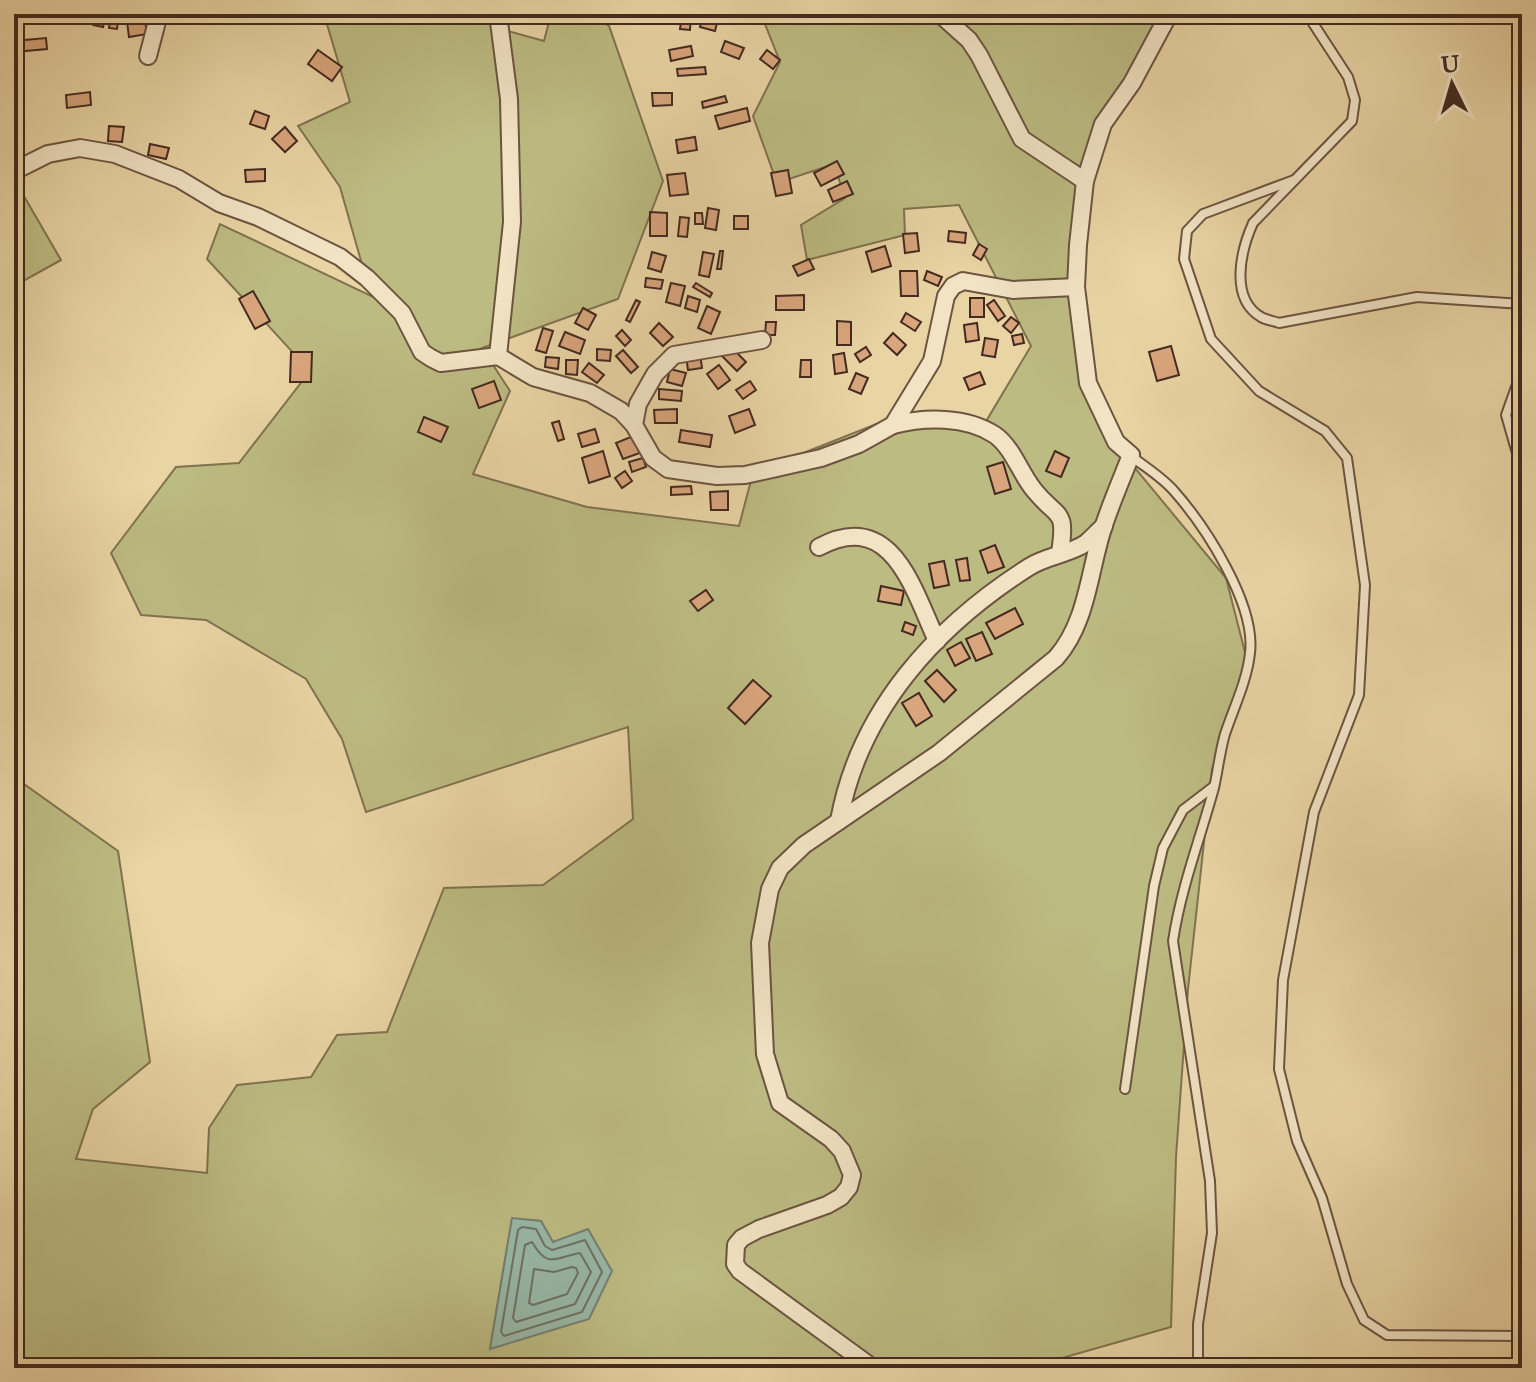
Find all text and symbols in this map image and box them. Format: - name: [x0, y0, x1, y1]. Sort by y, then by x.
- north arrow: [1412, 44, 1492, 124]
- text: U: [1440, 50, 1461, 80]

